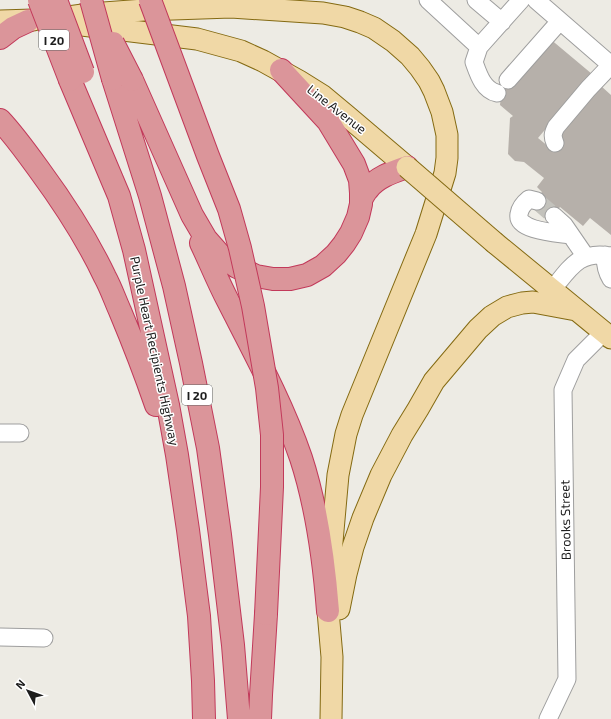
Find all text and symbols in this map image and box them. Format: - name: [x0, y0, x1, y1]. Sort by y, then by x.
- road number: I 20: [39, 30, 69, 50]
- street label: Line Avenue: [304, 81, 370, 137]
- street label: Purple Heart Recipients Highway: [127, 255, 183, 447]
- road number: I 20: [182, 385, 212, 405]
- street label: Brooks Street: [556, 480, 574, 560]
- north arrow: [8, 671, 48, 711]
- text: N: [13, 677, 28, 691]

